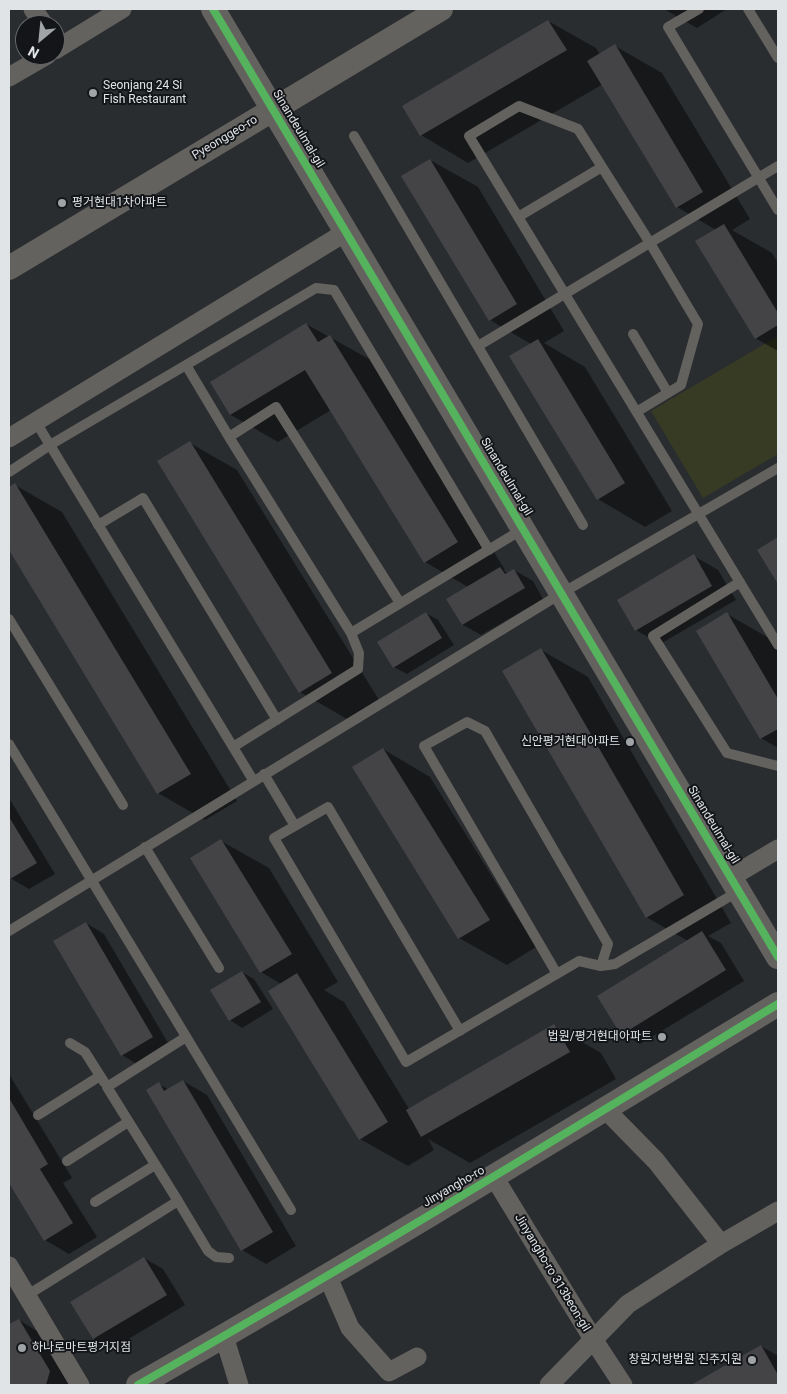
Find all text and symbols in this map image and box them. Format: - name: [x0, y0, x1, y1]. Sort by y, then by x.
- north arrow: [15, 15, 65, 65]
- text: N: [25, 43, 42, 62]
- place label: Seonjang 24 Si Fish Restaurant: [103, 79, 186, 107]
- marker: Seonjang 24 Si Fish Restaurant: [87, 87, 99, 99]
- street label: Sinandeulmal-gil: [269, 87, 327, 171]
- street label: Pyeonggeo-ro: [190, 113, 260, 163]
- place label: 평거현대1차아파트: [72, 196, 167, 210]
- marker: 평거현대1차아파트: [56, 197, 68, 209]
- street label: Sinandeulmal-gil: [477, 435, 535, 519]
- place label: 신안평거현대아파트: [521, 735, 620, 749]
- marker: 신안평거현대아파트: [624, 736, 636, 748]
- street label: Sinandeulmal-gil: [684, 783, 742, 867]
- place label: 법원/평거현대아파트: [548, 1030, 652, 1044]
- marker: 법원/평거현대아파트: [656, 1031, 668, 1043]
- street label: Jinyangho-ro: [420, 1163, 488, 1211]
- street label: Jinyangho-ro 313beon-gil: [511, 1211, 593, 1335]
- place label: 하나로마트평거지점: [32, 1341, 131, 1355]
- marker: 하나로마트평거지점: [16, 1342, 28, 1354]
- place label: 창원지방법원 진주지원: [629, 1353, 742, 1367]
- marker: 창원지방법원 진주지원: [746, 1354, 758, 1366]

